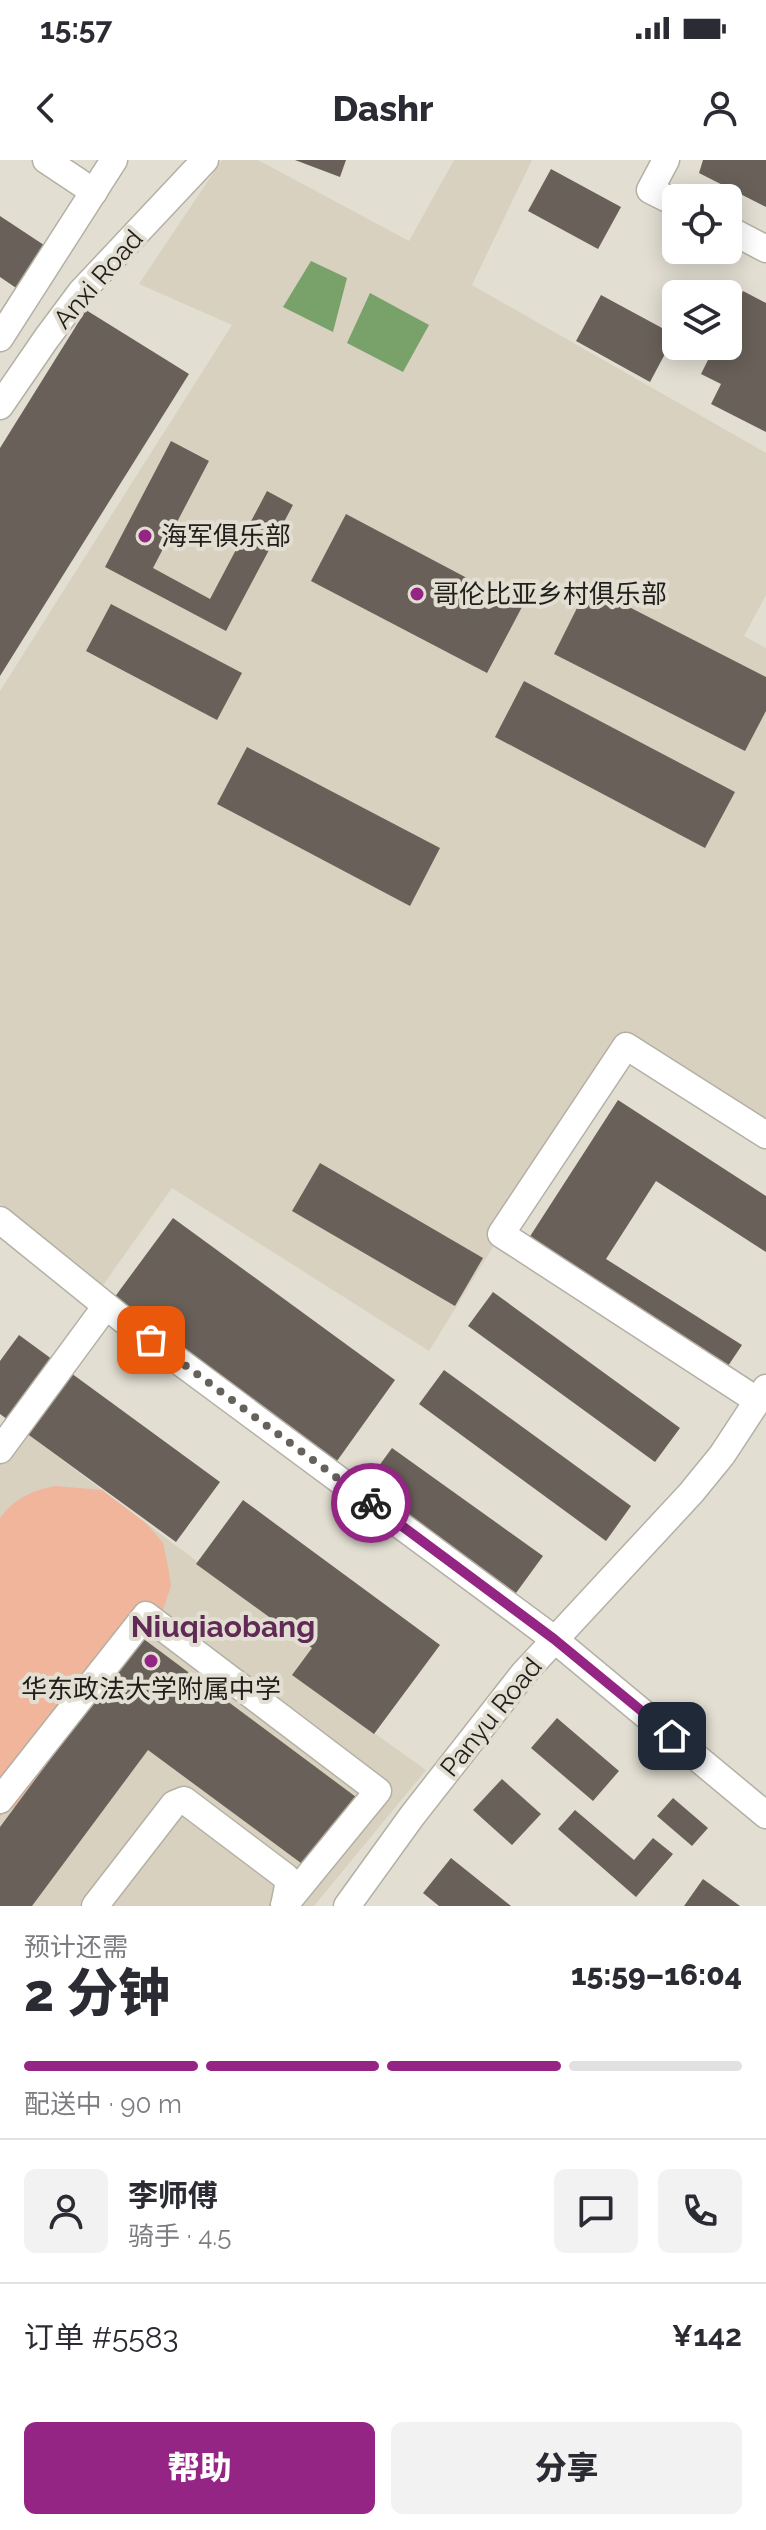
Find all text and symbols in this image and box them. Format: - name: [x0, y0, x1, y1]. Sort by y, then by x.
- text: 15:57: [40, 11, 112, 46]
- icon: back: [24, 86, 68, 130]
- icon: person: [698, 86, 742, 130]
- text: Dashr: [333, 87, 433, 129]
- map controls: [662, 184, 742, 360]
- button: locate: [662, 184, 742, 264]
- street label: Anxi Road: [47, 224, 149, 334]
- button: layers: [662, 280, 742, 360]
- place label: 海军俱乐部: [161, 521, 291, 551]
- marker: 海军俱乐部: [136, 527, 154, 545]
- place label: 哥伦比亚乡村俱乐部: [433, 579, 667, 609]
- marker: 哥伦比亚乡村俱乐部: [408, 585, 426, 603]
- pin: [117, 1306, 185, 1374]
- icon: bag: [129, 1318, 173, 1362]
- courier: [331, 1463, 411, 1543]
- icon: bike: [349, 1481, 393, 1525]
- district label: Niuqiaobang: [131, 1609, 315, 1644]
- marker: 华东政法大学附属中学: [142, 1652, 160, 1670]
- street label: Panyu Road: [434, 1652, 548, 1782]
- place label: 华东政法大学附属中学: [21, 1674, 281, 1704]
- pin: [638, 1702, 706, 1770]
- icon: home: [650, 1714, 694, 1758]
- text: 预计还需: [24, 1932, 128, 1962]
- text: 15:59–16:04: [571, 1957, 742, 1992]
- text: 2 分钟: [24, 1962, 170, 2023]
- text: 配送中 · 90 m: [24, 2089, 182, 2119]
- button: person: [24, 2169, 108, 2253]
- button: chat: [554, 2169, 638, 2253]
- button: phone: [658, 2169, 742, 2253]
- text: 李师傅: [128, 2178, 218, 2213]
- text: 骑手 · 4.5: [128, 2221, 231, 2251]
- text: ¥142: [672, 2318, 742, 2353]
- text: 订单 #5583: [24, 2320, 179, 2355]
- button: 帮助: [24, 2422, 375, 2514]
- button: 分享: [391, 2422, 742, 2514]

